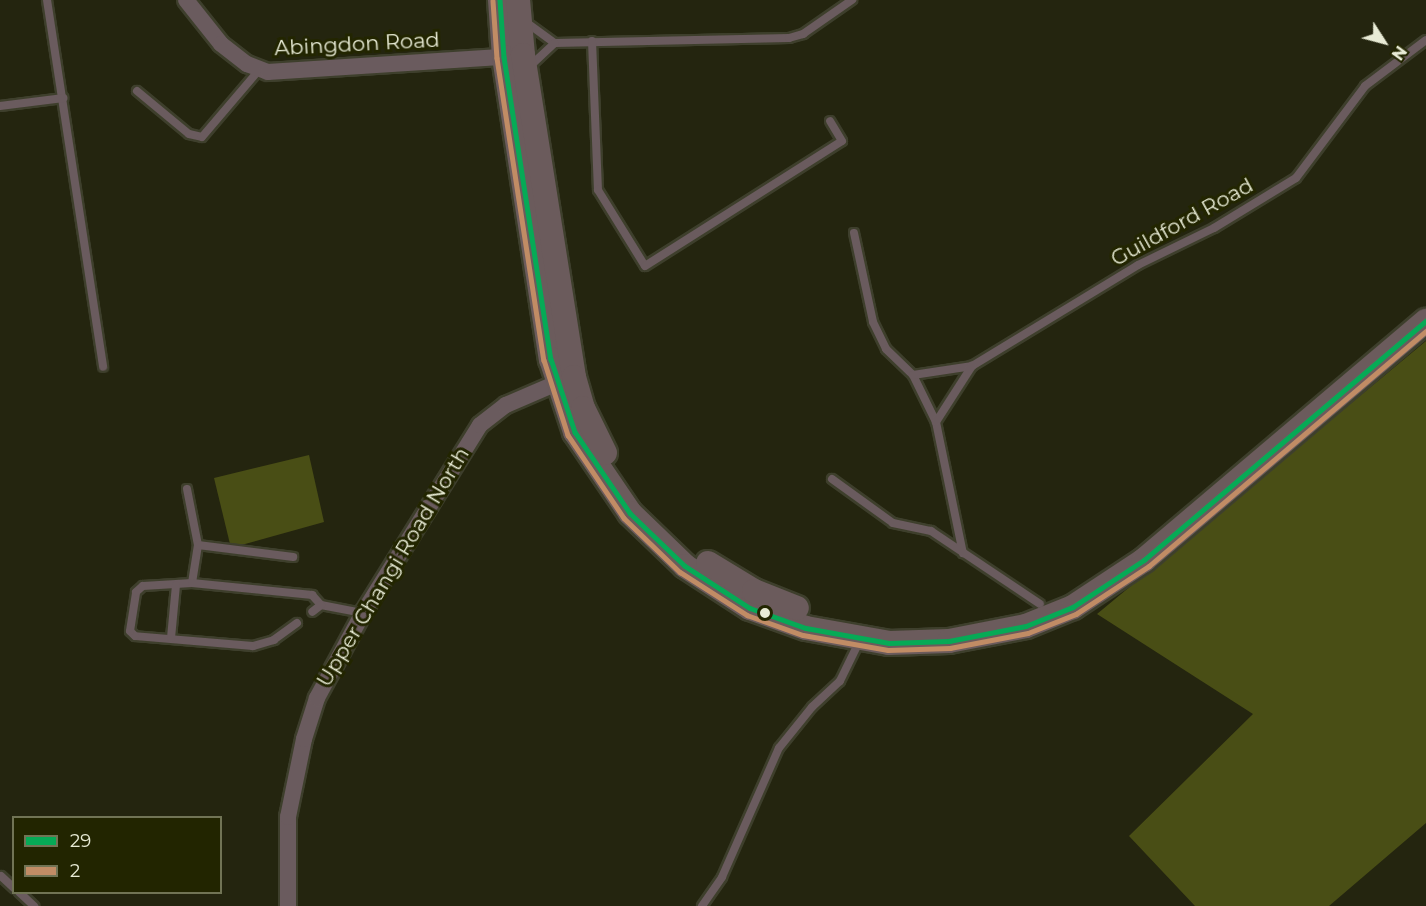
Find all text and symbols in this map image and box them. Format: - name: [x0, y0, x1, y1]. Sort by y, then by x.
- north arrow: [1354, 12, 1414, 72]
- street label: Abingdon Road: [274, 27, 440, 61]
- text: N: [1387, 42, 1410, 64]
- street label: Guildford Road: [1106, 172, 1258, 272]
- street label: Upper Changi Road North: [311, 443, 475, 691]
- unlabelled marker: [759, 607, 771, 619]
- legend: [12, 816, 222, 894]
- text: 29: [70, 830, 91, 852]
- text: 2: [70, 860, 80, 882]

